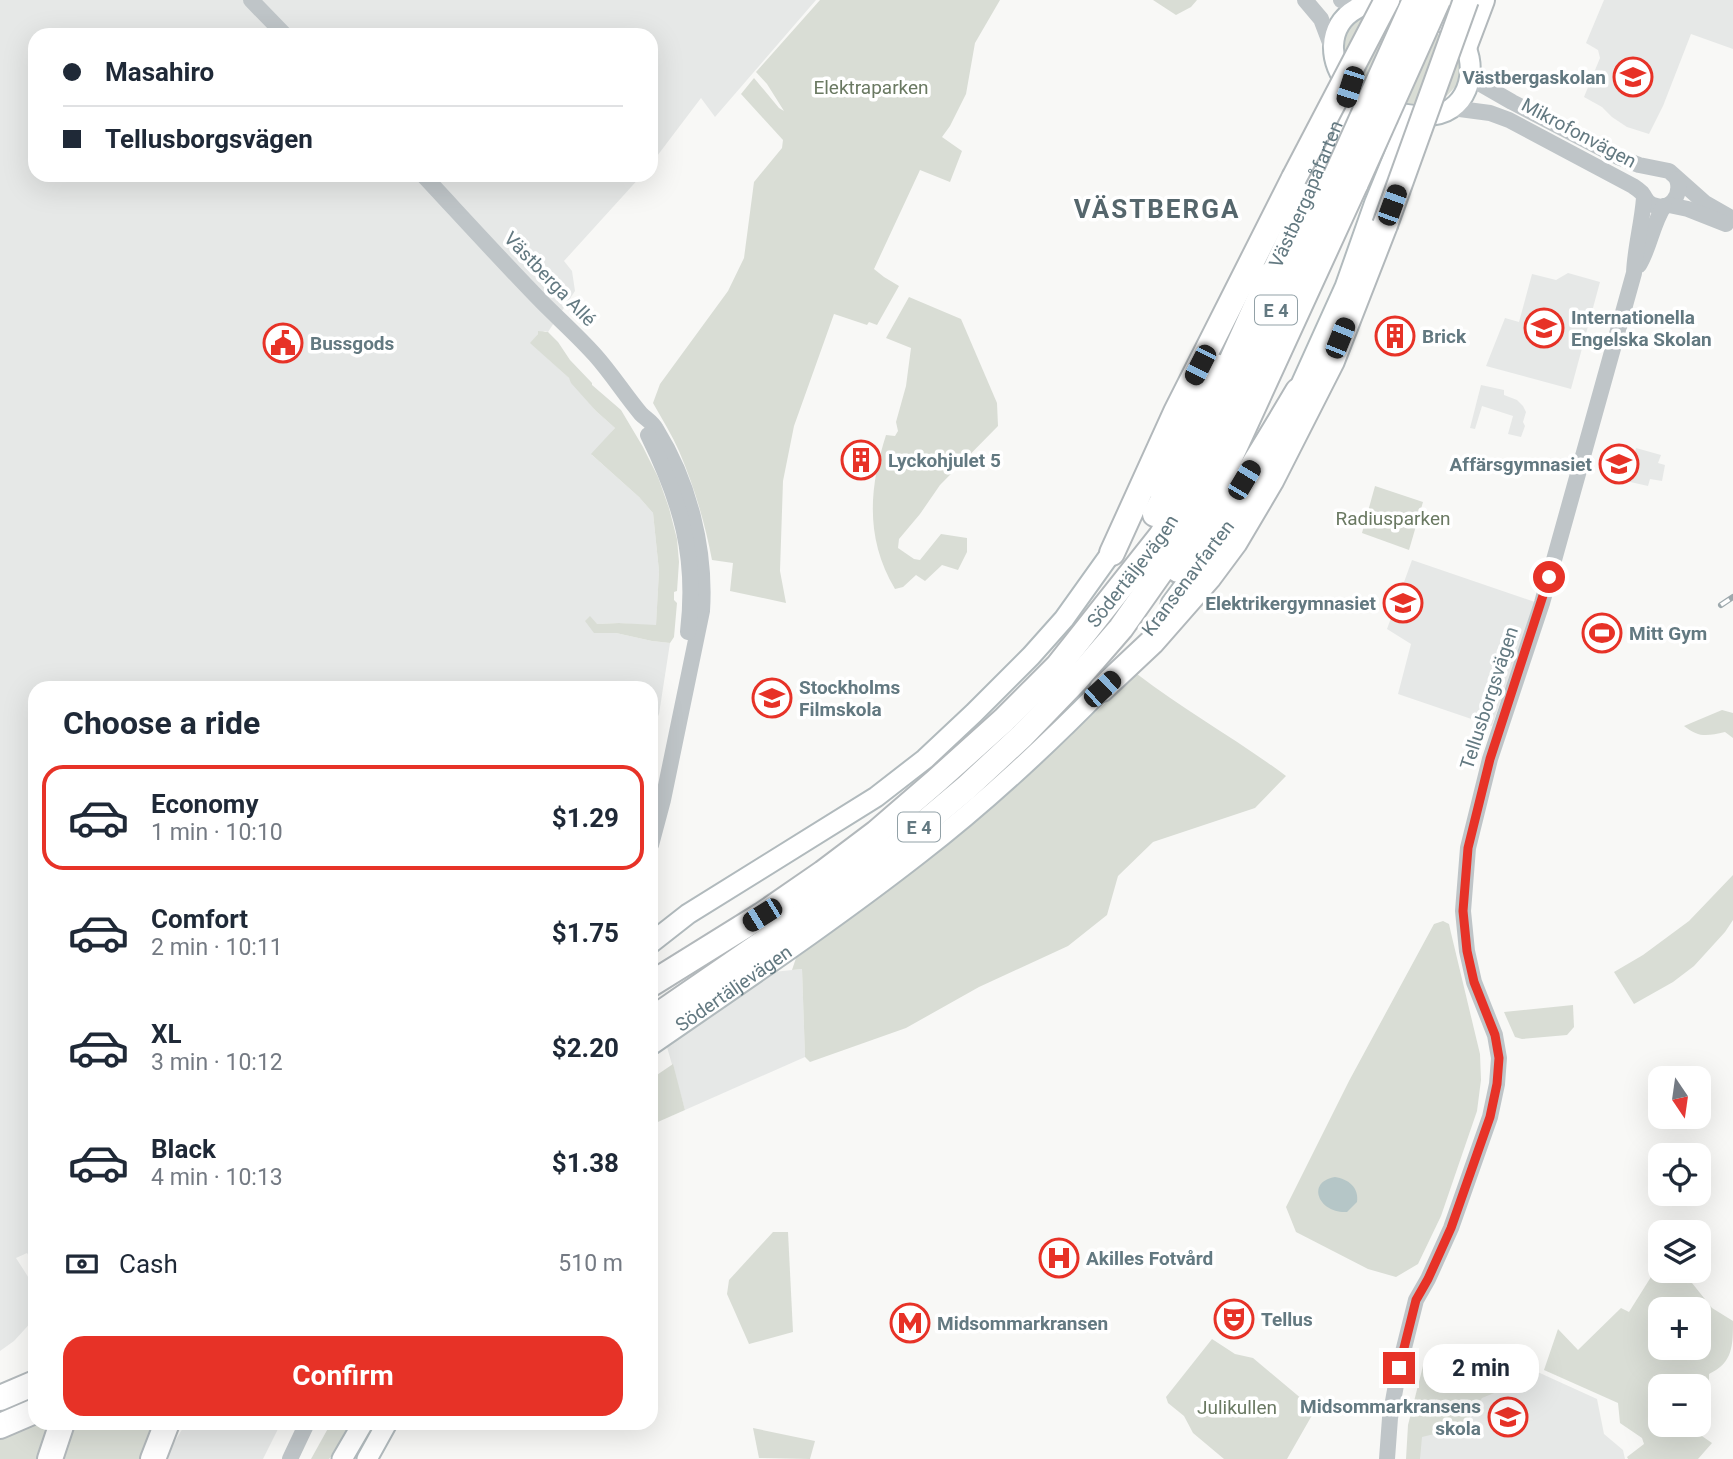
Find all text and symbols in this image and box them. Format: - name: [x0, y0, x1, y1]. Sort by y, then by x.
- school or university icon: Västbergaskolan: [1612, 56, 1654, 98]
- text: Masahiro: [105, 57, 214, 87]
- car: [1334, 64, 1367, 110]
- place label: Västbergaskolan: [1462, 66, 1606, 89]
- park label: Elektraparken: [813, 76, 929, 99]
- street label: Mikrofonvägen: [1518, 93, 1640, 173]
- street label: Västbergapåfarten: [1264, 117, 1347, 271]
- text: Tellusborgsvägen: [105, 124, 313, 154]
- car: [1375, 182, 1410, 228]
- district label: VÄSTBERGA: [1074, 194, 1240, 224]
- street label: Västberga Allé: [499, 227, 601, 331]
- road number: E 4: [1255, 296, 1297, 324]
- place label: Internationella Engelska Skolan: [1571, 306, 1712, 351]
- school or university icon: Internationella Engelska Skolan: [1523, 307, 1565, 349]
- car: [1323, 315, 1358, 361]
- building icon: Brick: [1374, 315, 1416, 357]
- public building icon: Bussgods: [262, 322, 304, 364]
- place label: Brick: [1422, 325, 1467, 348]
- place label: Bussgods: [310, 332, 395, 355]
- car: [1182, 342, 1219, 388]
- building icon: Lyckohjulet 5: [840, 439, 882, 481]
- school or university icon: Affärsgymnasiet: [1598, 443, 1640, 485]
- place label: Lyckohjulet 5: [888, 449, 1001, 472]
- place label: Affärsgymnasiet: [1450, 453, 1593, 476]
- car: [1225, 457, 1264, 503]
- park label: Radiusparken: [1335, 507, 1451, 530]
- street label: Södertäljevägen: [1082, 510, 1183, 632]
- street label: Kransenavfarten: [1137, 515, 1239, 641]
- route start: [1533, 561, 1565, 593]
- school or university icon: Elektrikergymnasiet: [1382, 582, 1424, 624]
- place label: Elektrikergymnasiet: [1205, 592, 1377, 615]
- sports icon: Mitt Gym: [1581, 612, 1623, 654]
- place label: Mitt Gym: [1629, 622, 1707, 645]
- street label: Tellusborgsvägen: [1455, 624, 1523, 772]
- car: [1080, 667, 1125, 711]
- place label: Stockholms Filmskola: [799, 676, 901, 721]
- school or university icon: Stockholms Filmskola: [751, 677, 793, 719]
- text: Choose a ride: [63, 704, 260, 742]
- icon: car: [67, 786, 130, 849]
- text: Economy: [151, 789, 258, 819]
- text: $1.29: [552, 803, 619, 833]
- road number: E 4: [898, 812, 940, 842]
- text: 1 min · 10:10: [151, 819, 283, 846]
- car: [739, 895, 786, 935]
- icon: car: [67, 901, 130, 964]
- text: Comfort: [151, 904, 248, 934]
- text: $1.75: [552, 918, 619, 948]
- text: 2 min · 10:11: [151, 934, 283, 961]
- street label: Södertäljevägen: [671, 940, 796, 1036]
- icon: car: [67, 1016, 130, 1079]
- text: XL: [151, 1019, 182, 1049]
- text: $2.20: [552, 1033, 619, 1063]
- text: 3 min · 10:12: [151, 1049, 283, 1076]
- north arrow: [1648, 1066, 1712, 1129]
- map controls: [1648, 1066, 1711, 1437]
- icon: car: [67, 1131, 130, 1194]
- text: Black: [151, 1134, 216, 1164]
- button: locate: [1648, 1143, 1711, 1206]
- text: $1.38: [552, 1148, 619, 1178]
- text: 4 min · 10:13: [151, 1164, 283, 1191]
- button: layers: [1648, 1220, 1711, 1283]
- hospital icon: Akilles Fotvård: [1038, 1237, 1080, 1279]
- icon: cash: [63, 1245, 101, 1283]
- place label: Akilles Fotvård: [1086, 1247, 1213, 1270]
- text: Cash: [119, 1249, 178, 1279]
- text: 510 m: [558, 1250, 623, 1277]
- button: +: [1648, 1297, 1711, 1360]
- theatre icon: Tellus: [1213, 1298, 1255, 1340]
- metro station icon: Midsommarkransen: [889, 1302, 931, 1344]
- place label: Tellus: [1261, 1308, 1313, 1331]
- place label: Midsommarkransen: [937, 1312, 1108, 1335]
- button: Confirm: [63, 1336, 623, 1416]
- callout: 2 min: [1424, 1344, 1539, 1392]
- route end: [1383, 1352, 1415, 1384]
- text: 2 min: [1452, 1355, 1510, 1382]
- button: −: [1648, 1374, 1711, 1437]
- place label: Midsommarkransens skola: [1300, 1395, 1481, 1440]
- park label: Julikullen: [1197, 1396, 1277, 1419]
- school or university icon: Midsommarkransens skola: [1487, 1396, 1529, 1438]

